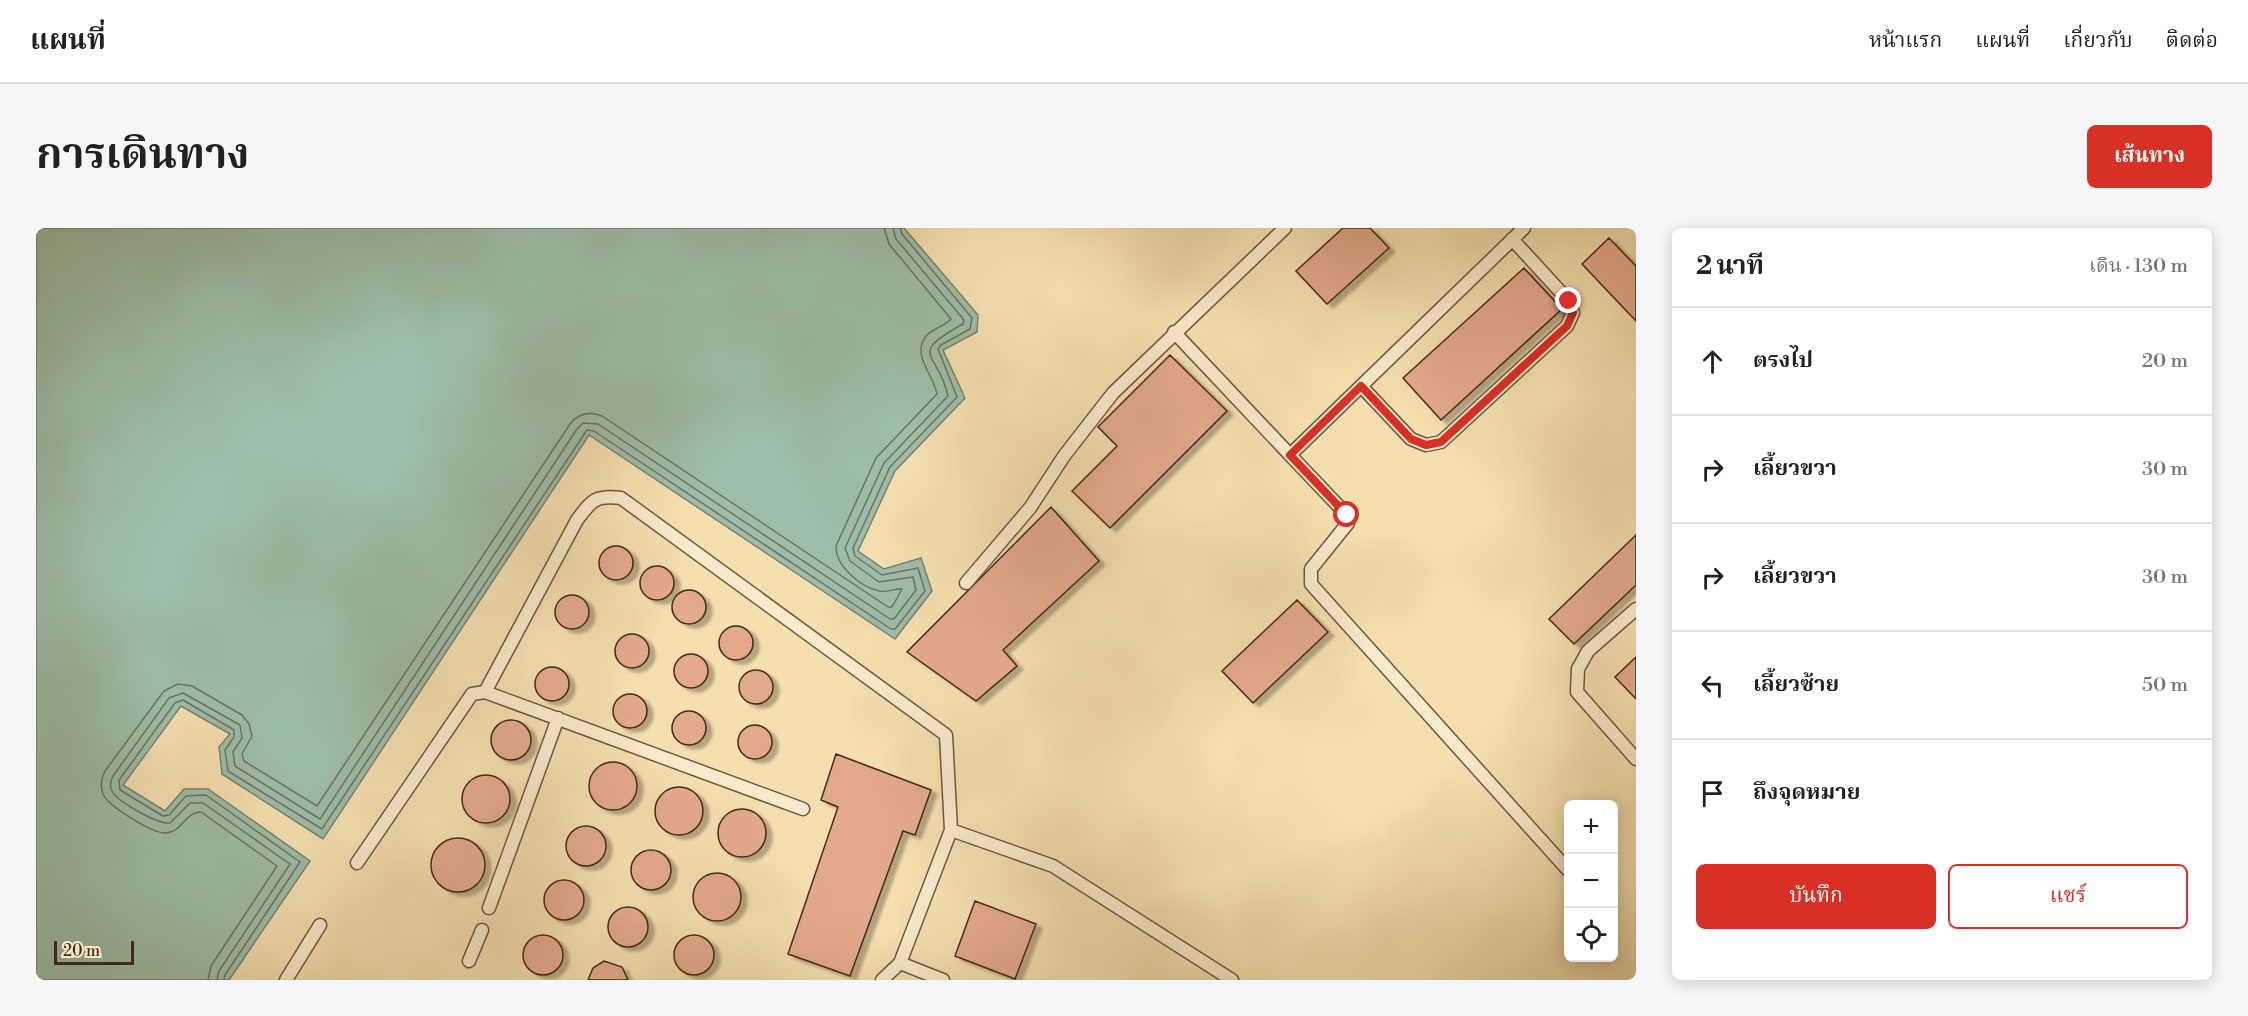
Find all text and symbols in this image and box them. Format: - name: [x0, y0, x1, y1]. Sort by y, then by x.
- text: แผนที่: [30, 23, 106, 58]
- text: หน้าแรก: [1869, 28, 1942, 54]
- text: แผนที่: [1975, 28, 2030, 54]
- text: เกี่ยวกับ: [2063, 28, 2133, 54]
- text: ติดต่อ: [2166, 28, 2218, 54]
- button: เส้นทาง: [2087, 125, 2212, 188]
- text: การเดินทาง: [36, 129, 249, 182]
- text: 2 นาที: [1696, 250, 1764, 282]
- text: เดิน · 130 m: [2089, 254, 2188, 279]
- route end: [1555, 287, 1581, 313]
- icon: ahead: [1696, 345, 1729, 378]
- text: ตรงไป: [1753, 347, 1813, 374]
- text: 20 m: [2142, 349, 2188, 374]
- icon: right: [1696, 453, 1729, 486]
- text: เลี้ยวขวา: [1753, 455, 1837, 482]
- text: 30 m: [2142, 457, 2188, 482]
- route start: [1333, 501, 1359, 527]
- icon: right: [1696, 561, 1729, 594]
- text: เลี้ยวขวา: [1753, 563, 1837, 590]
- text: 30 m: [2142, 565, 2188, 590]
- icon: left: [1696, 669, 1729, 702]
- text: เลี้ยวซ้าย: [1753, 671, 1839, 698]
- text: 50 m: [2142, 673, 2188, 698]
- icon: arrive: [1696, 777, 1729, 810]
- text: ถึงจุดหมาย: [1753, 779, 1860, 806]
- map controls: [1564, 800, 1618, 962]
- button: +: [1564, 800, 1618, 854]
- button: −: [1564, 854, 1618, 908]
- button: บันทึก: [1696, 864, 1936, 929]
- button: แชร์: [1948, 864, 2188, 929]
- button: locate: [1564, 908, 1618, 962]
- scale bar: [54, 938, 134, 966]
- text: 20 m: [63, 941, 100, 961]

